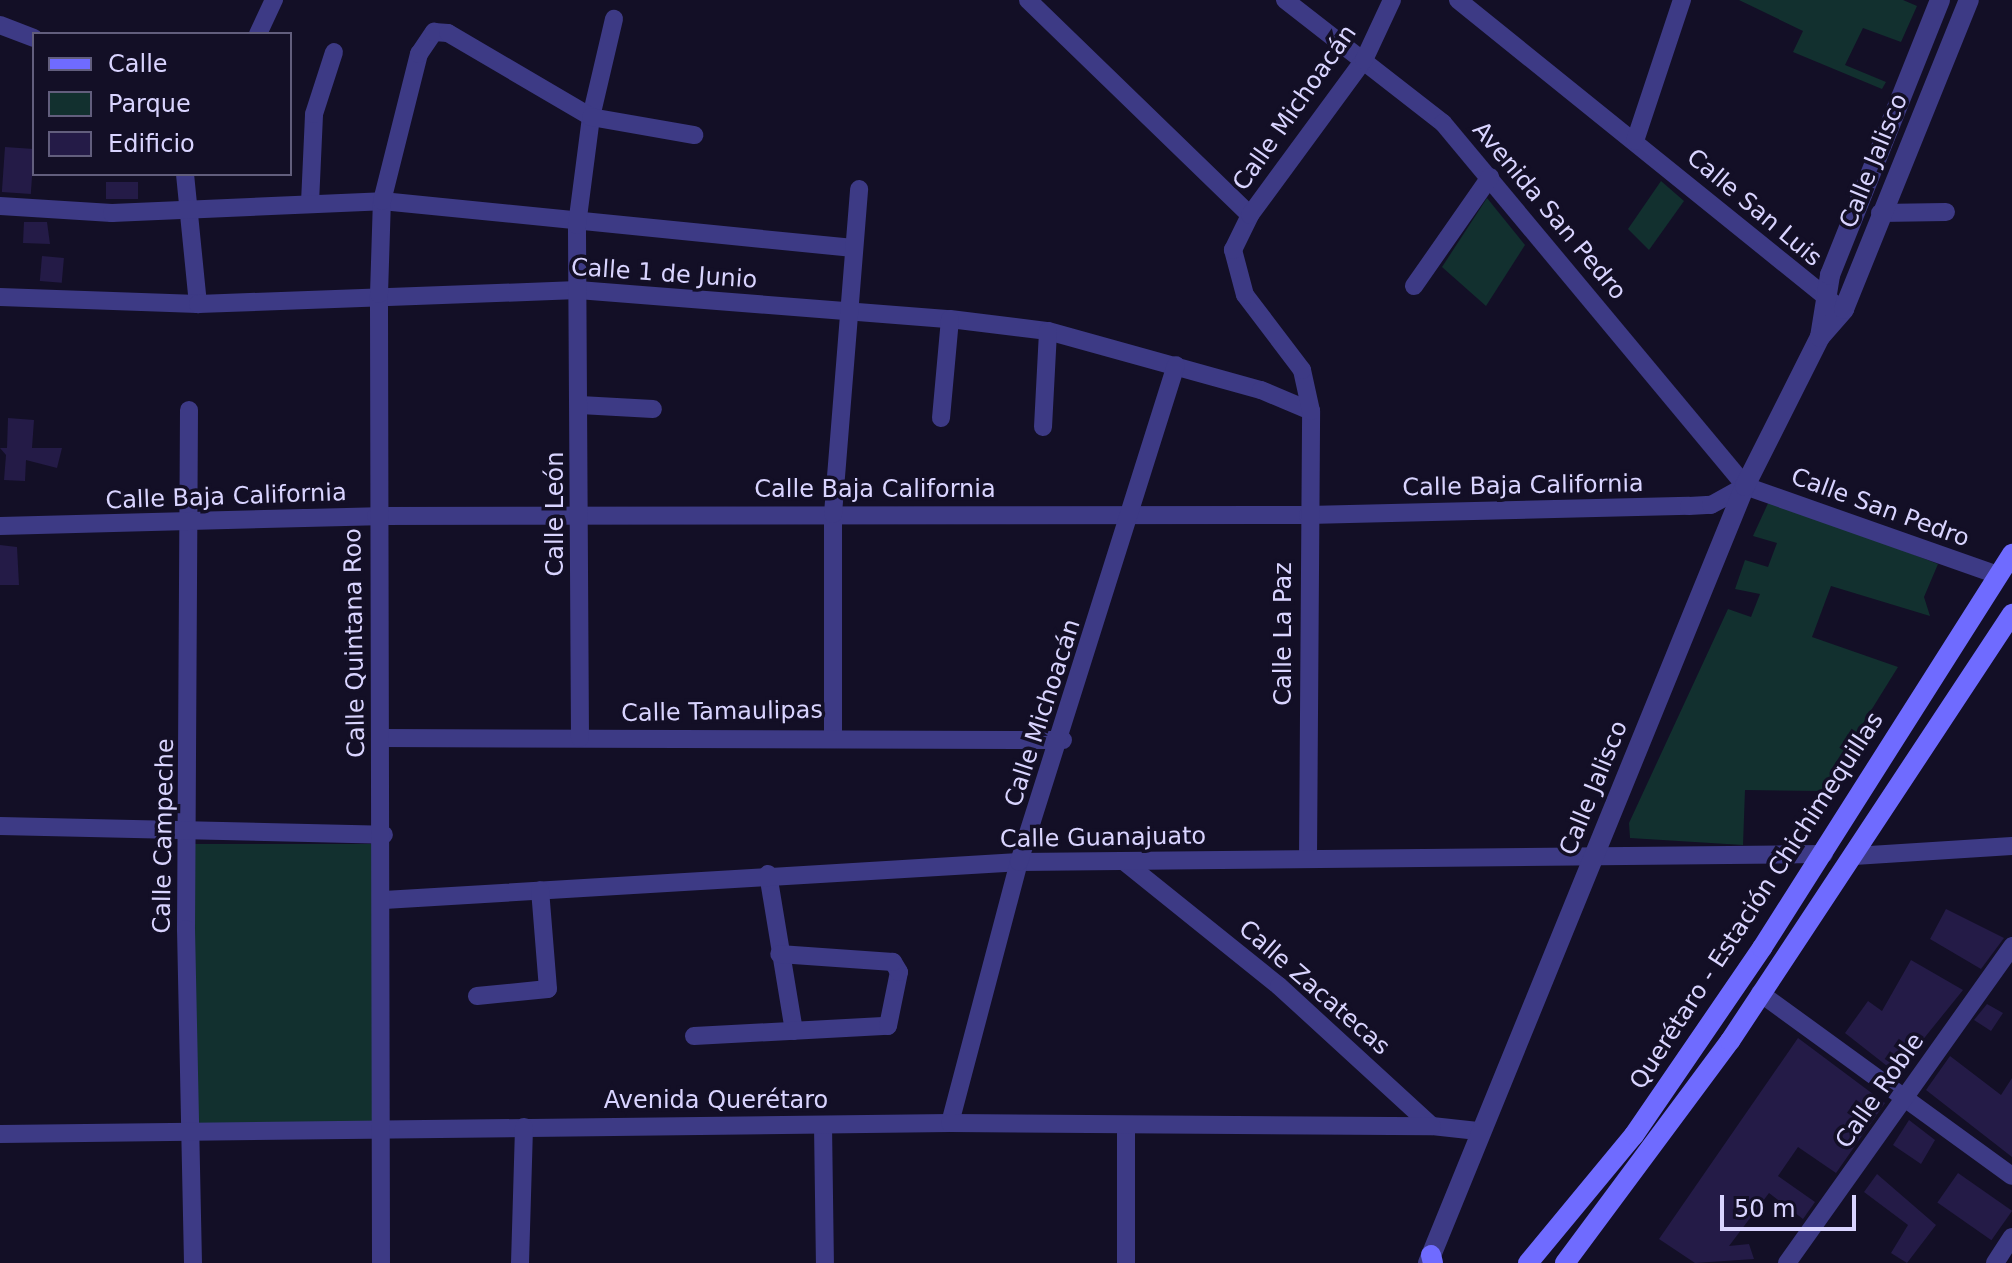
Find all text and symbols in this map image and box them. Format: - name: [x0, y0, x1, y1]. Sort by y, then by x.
- street label: Calle Michoacán: [1227, 20, 1363, 196]
- legend: [32, 32, 292, 176]
- text: Calle: [108, 50, 168, 78]
- street label: Calle Jalisco: [1834, 89, 1914, 233]
- text: Parque: [108, 90, 191, 118]
- street label: Avenida San Pedro: [1466, 116, 1632, 306]
- text: Edificio: [108, 130, 195, 158]
- street label: Calle San Luis: [1681, 143, 1827, 273]
- street label: Calle 1 de Junio: [570, 253, 758, 295]
- street label: Calle León: [542, 452, 570, 576]
- street label: Calle San Pedro: [1787, 462, 1973, 554]
- street label: Calle Baja California: [1402, 469, 1644, 503]
- street label: Calle Baja California: [754, 476, 996, 504]
- street label: Calle Baja California: [105, 478, 347, 516]
- street label: Calle Quintana Roo: [339, 528, 371, 758]
- street label: Calle La Paz: [1270, 562, 1298, 706]
- street label: Calle Michoacán: [999, 616, 1087, 810]
- street label: Calle Tamaulipas: [621, 696, 823, 728]
- street label: Querétaro - Estación Chichimequillas: [1624, 707, 1890, 1095]
- street label: Calle Jalisco: [1554, 716, 1634, 860]
- street label: Calle Campeche: [148, 738, 180, 934]
- street label: Calle Guanajuato: [1000, 822, 1206, 854]
- street label: Calle Zacatecas: [1233, 915, 1395, 1061]
- street label: Calle Roble: [1830, 1028, 1930, 1154]
- street label: Avenida Querétaro: [604, 1087, 828, 1115]
- scale bar: [1724, 1179, 1860, 1229]
- text: 50 m: [1734, 1195, 1796, 1223]

